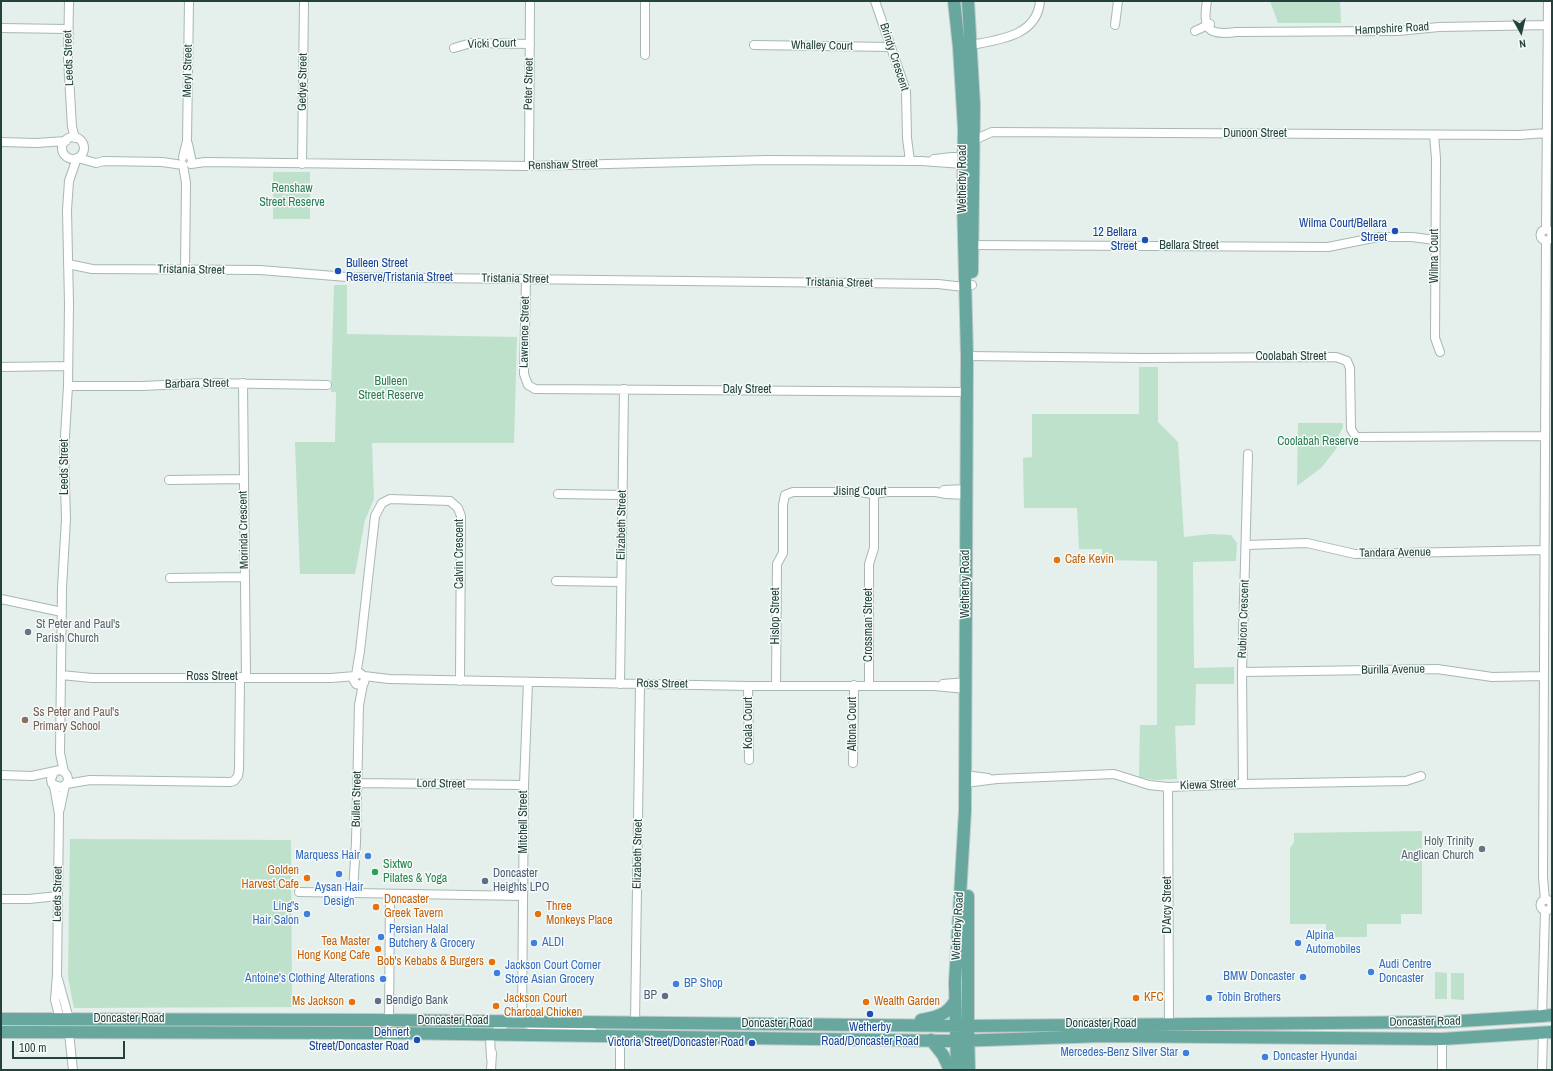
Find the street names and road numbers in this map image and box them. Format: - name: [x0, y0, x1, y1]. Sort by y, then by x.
- street label: Hampshire Road: [1354, 20, 1430, 38]
- street label: Brindy Crescent: [876, 21, 912, 93]
- street label: Leeds Street: [61, 30, 77, 86]
- street label: Vicki Court: [468, 36, 516, 52]
- street label: Whalley Court: [791, 38, 853, 54]
- street label: Meryl Street: [180, 44, 196, 98]
- street label: Gedye Street: [295, 53, 311, 111]
- street label: Peter Street: [521, 58, 537, 110]
- street label: Dunoon Street: [1223, 127, 1287, 141]
- street label: Wetherby Road: [956, 145, 970, 213]
- street label: Renshaw Street: [528, 157, 598, 173]
- street label: Wilma Court: [1428, 229, 1442, 283]
- street label: Bellara Street: [1159, 239, 1219, 253]
- street label: Tristania Street: [157, 262, 225, 278]
- street label: Tristania Street: [481, 271, 549, 287]
- street label: Tristania Street: [805, 275, 873, 291]
- street label: Lawrence Street: [517, 296, 533, 368]
- street label: Coolabah Street: [1255, 350, 1327, 364]
- street label: Barbara Street: [165, 376, 229, 392]
- street label: Daly Street: [723, 383, 771, 397]
- street label: Leeds Street: [58, 439, 72, 495]
- street label: Jising Court: [833, 485, 887, 499]
- street label: Elizabeth Street: [614, 490, 630, 560]
- street label: Morinda Crescent: [236, 491, 252, 569]
- street label: Calvin Crescent: [453, 519, 467, 589]
- street label: Tandara Avenue: [1359, 545, 1431, 561]
- street label: Wetherby Road: [959, 550, 973, 618]
- street label: Rubicon Crescent: [1235, 579, 1253, 659]
- street label: Hislop Street: [769, 588, 783, 644]
- street label: Crossman Street: [862, 588, 876, 662]
- street label: Burilla Avenue: [1361, 662, 1425, 678]
- street label: Ross Street: [186, 670, 238, 684]
- street label: Ross Street: [636, 676, 688, 692]
- street label: Koala Court: [742, 697, 756, 749]
- street label: Altona Court: [846, 697, 860, 751]
- street label: Bullen Street: [349, 771, 365, 827]
- street label: Lord Street: [417, 776, 465, 792]
- street label: Kiewa Street: [1180, 777, 1236, 793]
- street label: Mitchell Street: [517, 791, 531, 853]
- street label: Elizabeth Street: [630, 819, 646, 889]
- street label: Leeds Street: [50, 866, 66, 922]
- street label: D'Arcy Street: [1161, 876, 1175, 934]
- street label: Wetherby Road: [949, 892, 967, 960]
- street label: Doncaster Road: [93, 1012, 165, 1026]
- street label: Doncaster Road: [417, 1014, 489, 1028]
- street label: Doncaster Road: [1389, 1014, 1461, 1030]
- street label: Doncaster Road: [741, 1017, 813, 1031]
- street label: Doncaster Road: [1065, 1017, 1137, 1031]

